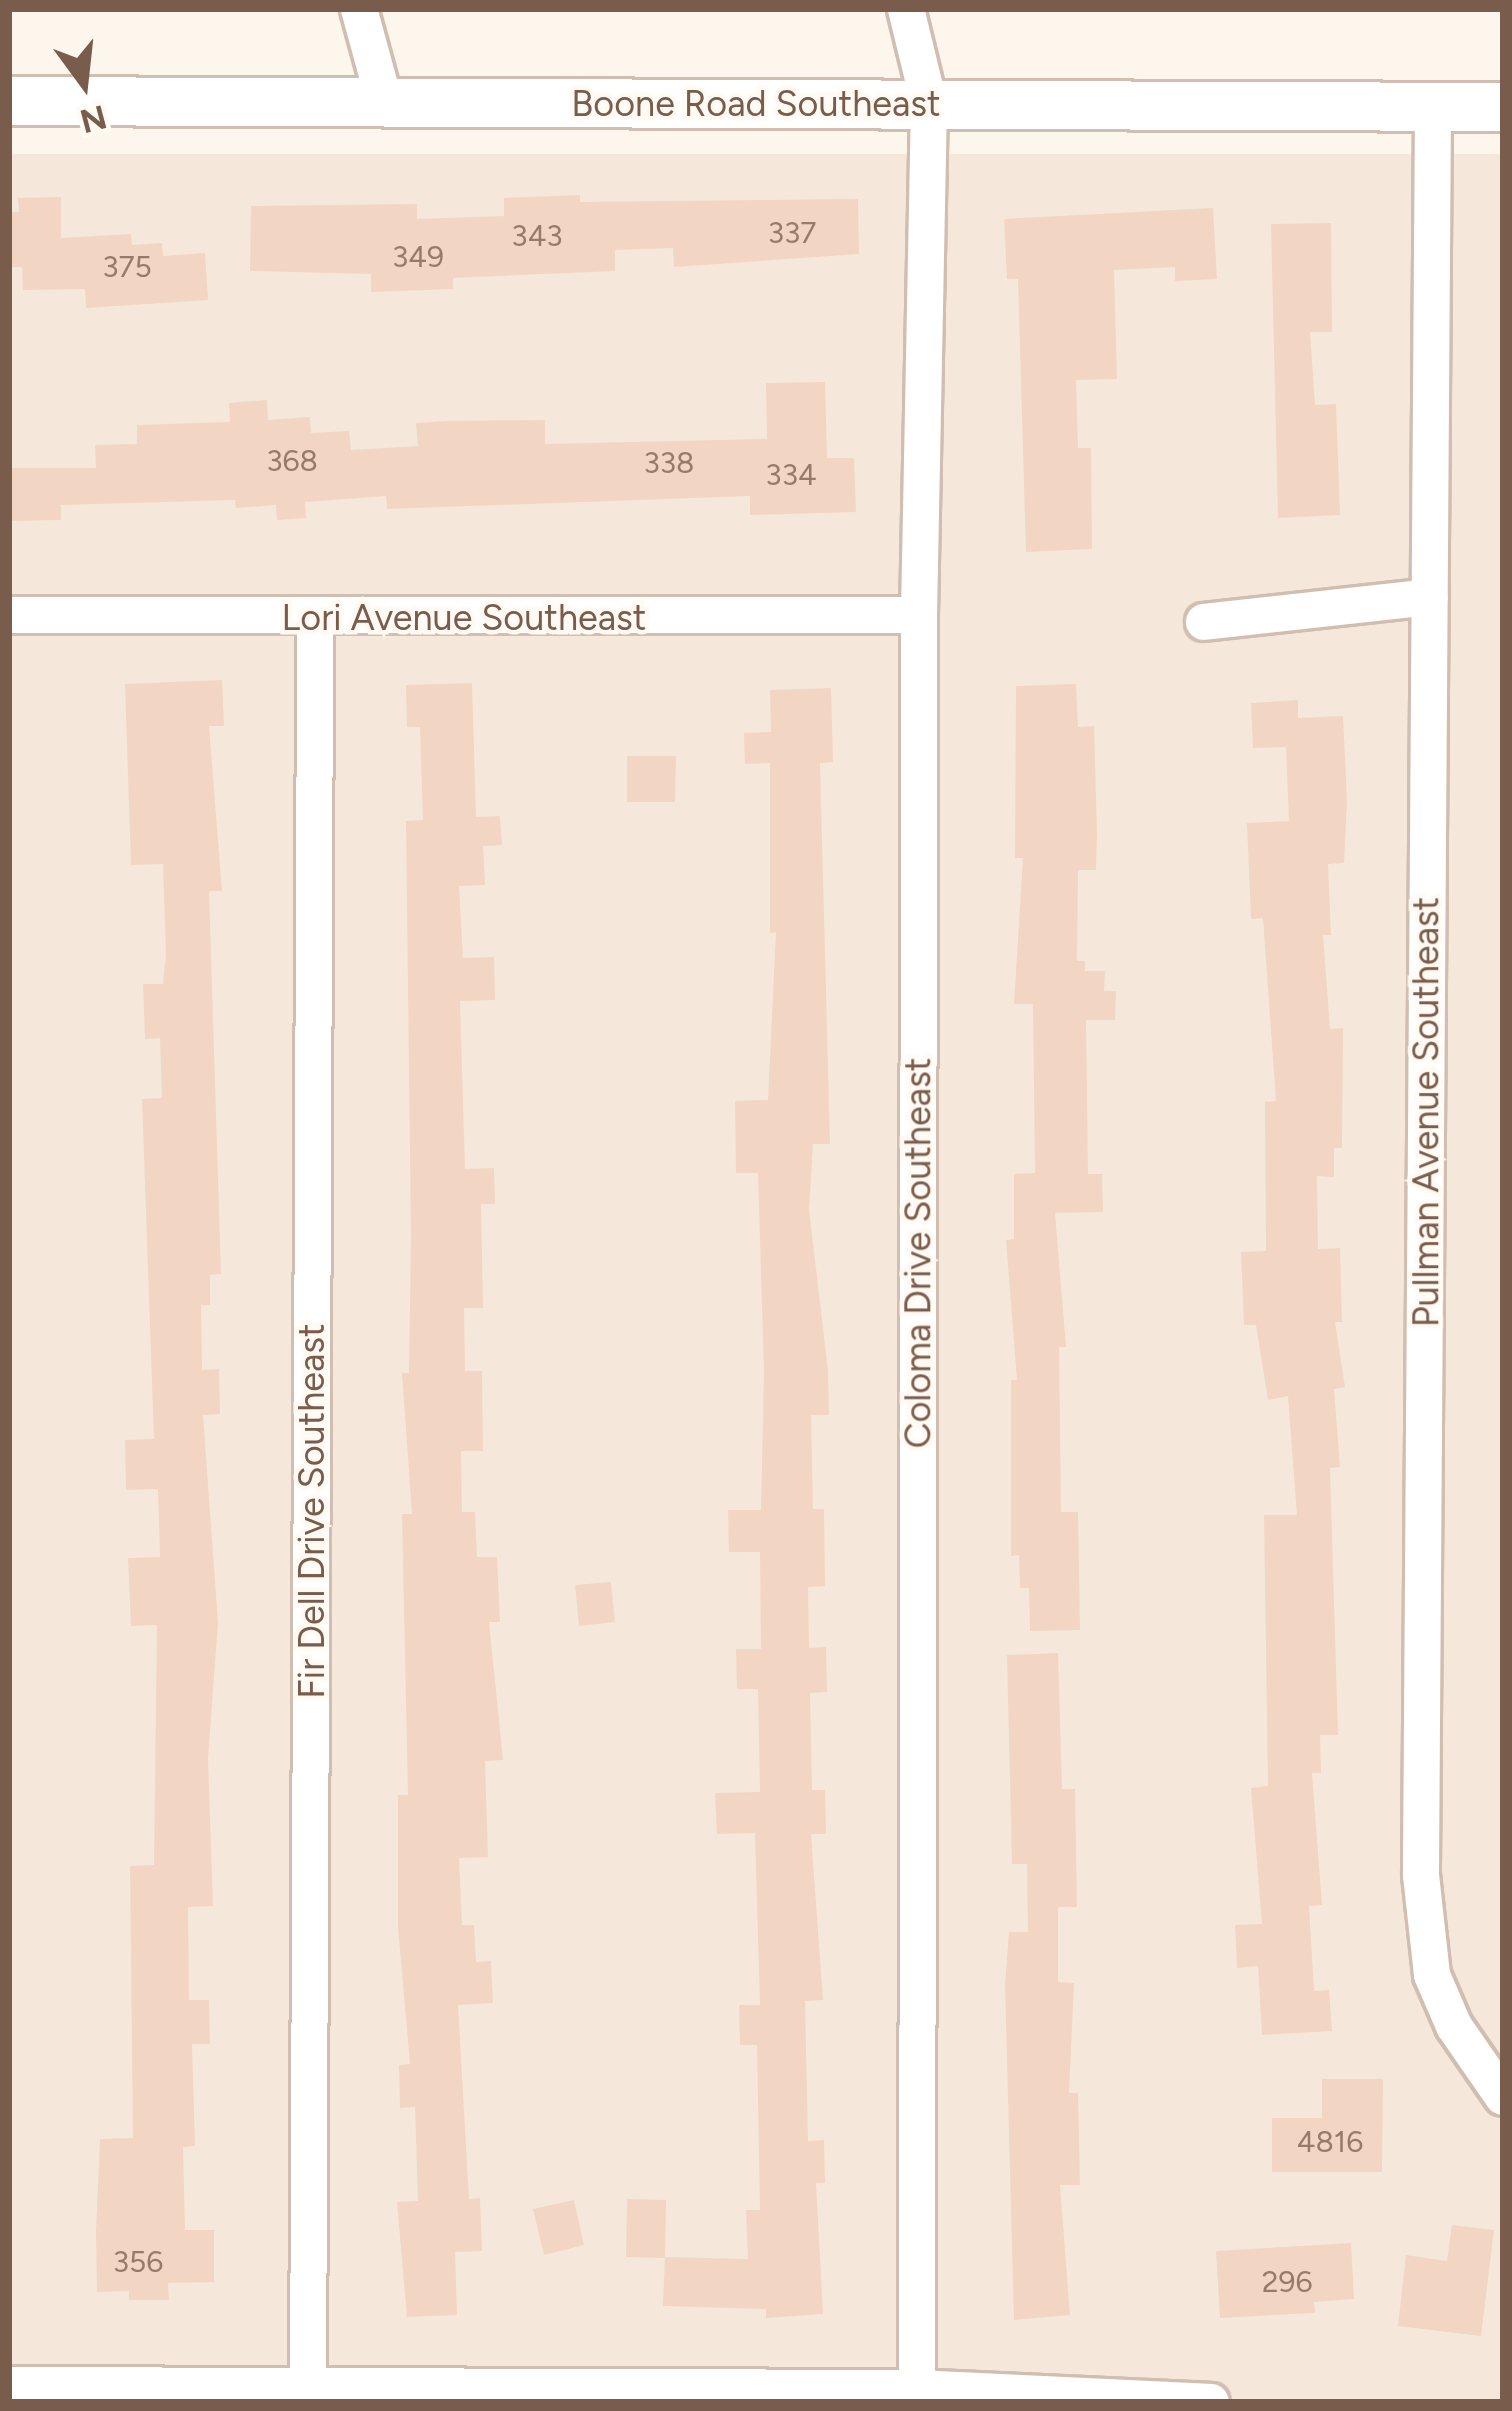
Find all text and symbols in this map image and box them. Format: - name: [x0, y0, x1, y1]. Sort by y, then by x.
- north arrow: [24, 24, 144, 144]
- street label: Boone Road Southeast: [571, 82, 941, 126]
- text: N: [76, 97, 111, 141]
- house number: 337: [768, 215, 816, 251]
- house number: 343: [511, 218, 563, 254]
- house number: 349: [392, 239, 444, 275]
- house number: 375: [102, 249, 152, 285]
- house number: 368: [266, 443, 318, 479]
- house number: 338: [643, 445, 695, 481]
- house number: 334: [765, 457, 817, 493]
- street label: Lori Avenue Southeast: [282, 596, 646, 640]
- street label: Pullman Avenue Southeast: [1404, 897, 1448, 1327]
- street label: Coloma Drive Southeast: [896, 1058, 940, 1448]
- street label: Fir Dell Drive Southeast: [290, 1323, 334, 1699]
- house number: 4816: [1297, 2124, 1363, 2160]
- house number: 356: [113, 2244, 163, 2280]
- house number: 296: [1262, 2264, 1312, 2300]

